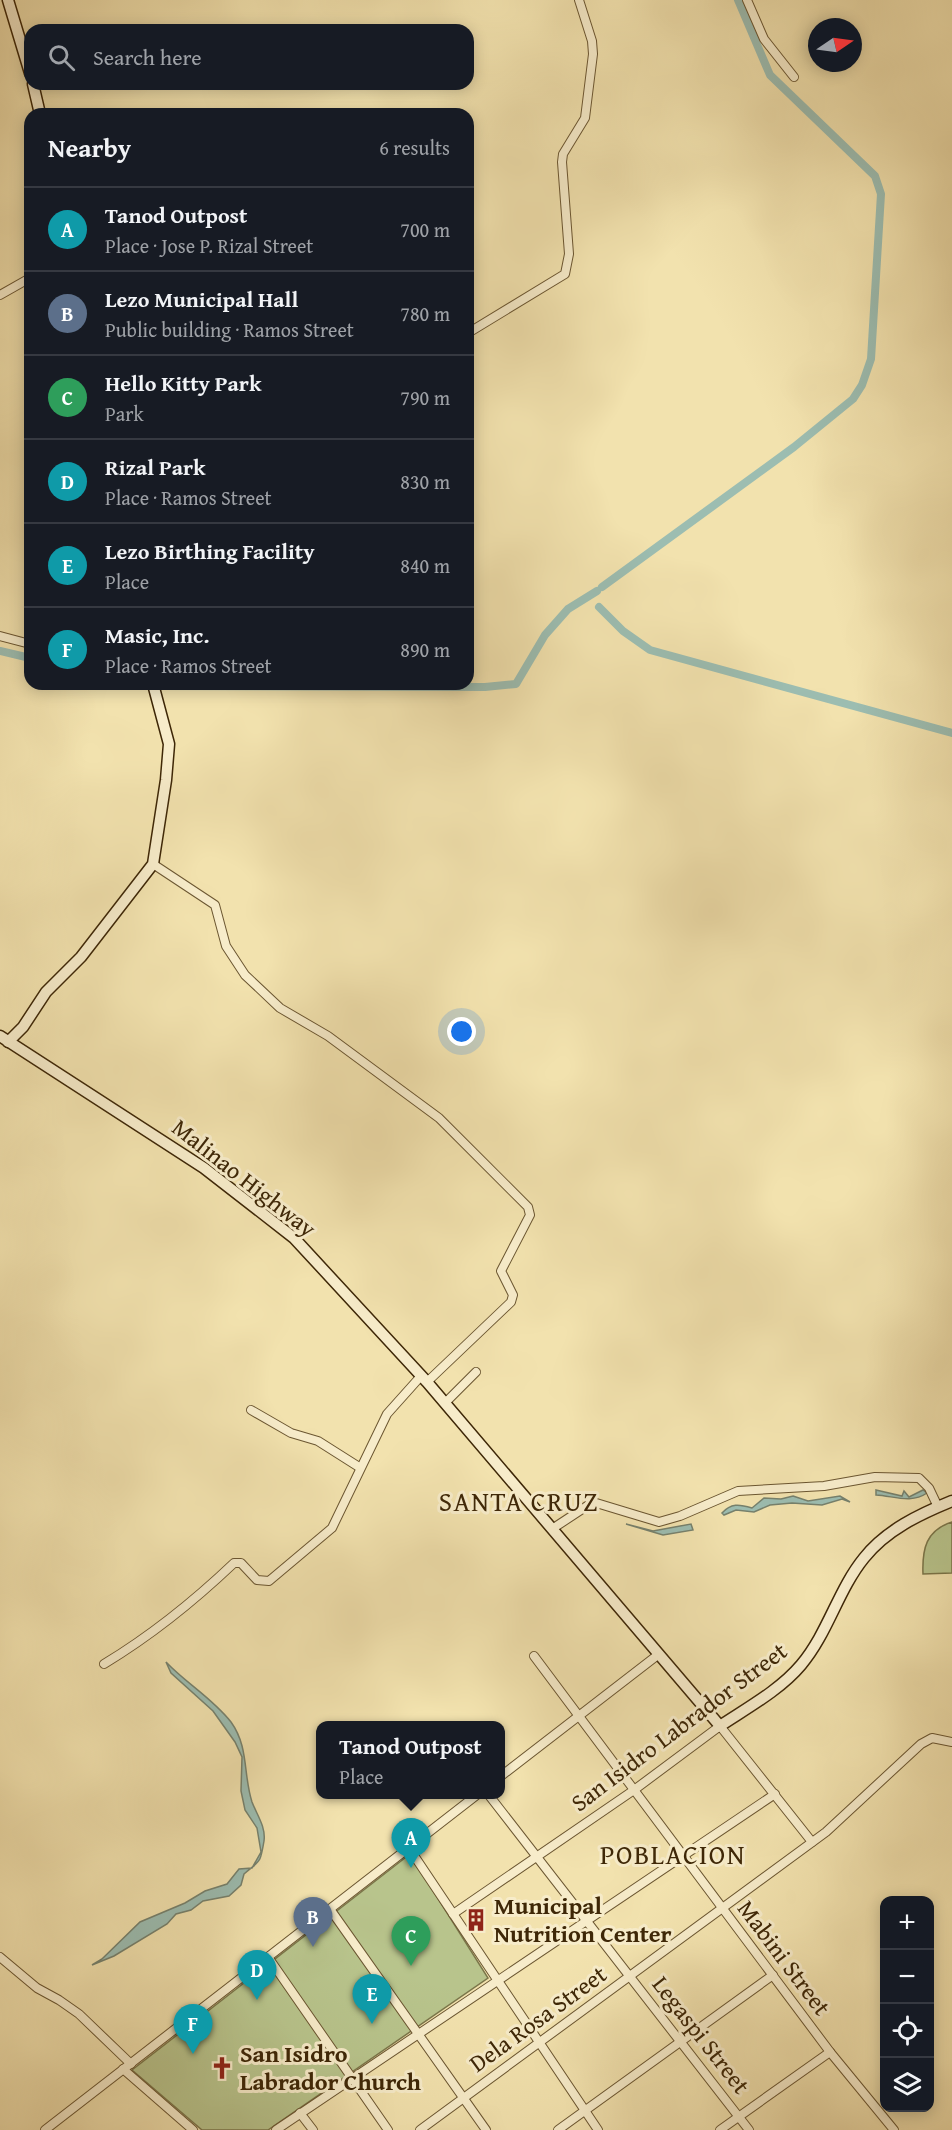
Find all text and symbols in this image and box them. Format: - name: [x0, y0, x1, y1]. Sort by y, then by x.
- north arrow: [808, 18, 862, 72]
- search box: [24, 24, 474, 90]
- icon: search: [45, 41, 78, 74]
- text: Search here: [93, 41, 202, 73]
- text: Nearby: [48, 128, 131, 167]
- text: 6 results: [379, 133, 450, 162]
- text: Tanod Outpost: [105, 199, 247, 231]
- text: A: [61, 215, 74, 244]
- text: 700 m: [400, 215, 450, 244]
- text: Place · Jose P. Rizal Street: [105, 231, 313, 260]
- text: Lezo Municipal Hall: [105, 283, 298, 315]
- text: B: [61, 299, 74, 328]
- text: 780 m: [400, 299, 450, 328]
- text: Public building · Ramos Street: [105, 315, 354, 344]
- text: Hello Kitty Park: [105, 367, 261, 399]
- text: C: [62, 383, 73, 412]
- text: 790 m: [400, 383, 450, 412]
- text: Park: [105, 399, 144, 428]
- text: Rizal Park: [105, 451, 206, 483]
- text: D: [61, 467, 74, 496]
- text: 830 m: [400, 467, 450, 496]
- text: Place · Ramos Street: [105, 483, 272, 512]
- text: Lezo Birthing Facility: [105, 535, 314, 567]
- text: E: [62, 551, 73, 580]
- text: 840 m: [400, 551, 450, 580]
- text: Place: [105, 567, 149, 596]
- text: Masic, Inc.: [105, 619, 209, 651]
- text: F: [62, 635, 73, 664]
- text: 890 m: [400, 635, 450, 664]
- text: Place · Ramos Street: [105, 651, 272, 680]
- your location: [447, 1017, 476, 1046]
- street label: Malinao Highway: [165, 1110, 324, 1245]
- district label: SANTA CRUZ: [439, 1481, 599, 1521]
- street label: San Isidro Labrador Street: [563, 1633, 795, 1820]
- popup: [316, 1721, 505, 1799]
- text: Tanod Outpost: [339, 1730, 482, 1762]
- text: Place: [339, 1762, 383, 1791]
- pin: A: [392, 1818, 430, 1868]
- district label: POBLACION: [600, 1834, 746, 1874]
- place label: Municipal Nutrition Center: [494, 1888, 672, 1951]
- street label: Mabini Street: [729, 1893, 840, 2023]
- map controls: [880, 1896, 934, 2112]
- button: +: [880, 1896, 934, 1950]
- pin: B: [294, 1898, 332, 1947]
- building icon: Municipal Nutrition Center: [463, 1907, 489, 1933]
- pin: C: [392, 1916, 430, 1966]
- pin: D: [238, 1950, 276, 2000]
- button: −: [880, 1950, 934, 2004]
- street label: Dela Rosa Street: [462, 1956, 614, 2080]
- street label: Legaspi Street: [644, 1968, 759, 2102]
- pin: E: [352, 1974, 392, 2024]
- pin: F: [174, 2004, 212, 2054]
- button: locate: [880, 2004, 934, 2058]
- place label: San Isidro Labrador Church: [240, 2036, 421, 2099]
- church icon: San Isidro Labrador Church: [209, 2055, 235, 2081]
- button: layers: [880, 2058, 934, 2112]

